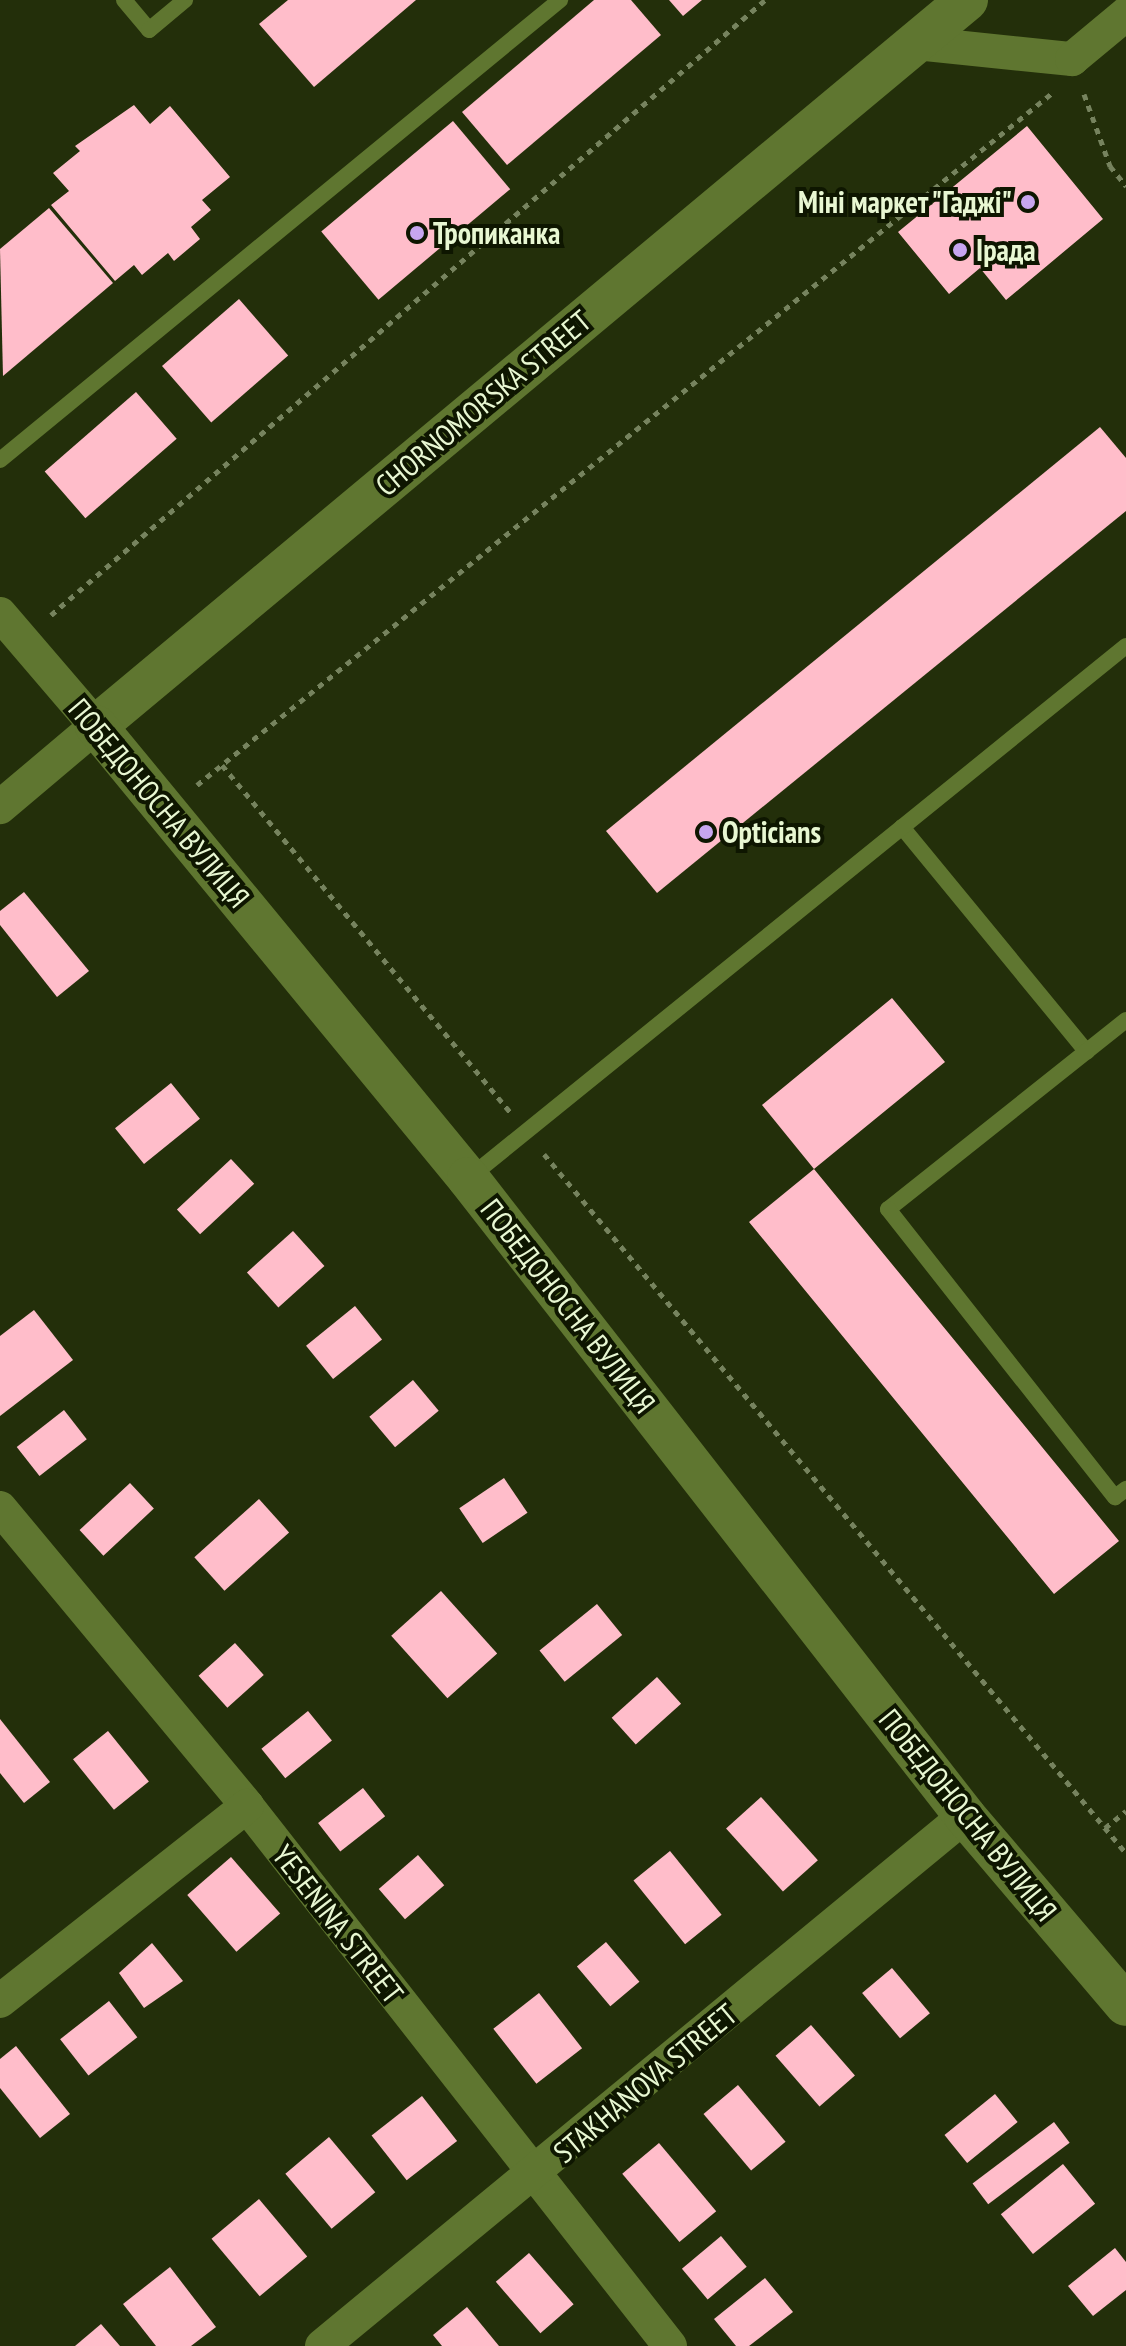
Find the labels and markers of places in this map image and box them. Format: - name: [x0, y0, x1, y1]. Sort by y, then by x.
- place label: Міні маркет "Гаджі": [795, 184, 1012, 220]
- marker: Міні маркет "Гаджі": [1019, 193, 1037, 211]
- place label: Тропиканка: [433, 215, 560, 251]
- marker: Тропиканка: [408, 224, 426, 242]
- place label: Ірада: [976, 232, 1036, 268]
- marker: Ірада: [951, 241, 969, 259]
- place label: Opticians: [722, 814, 821, 850]
- marker: Opticians: [697, 823, 715, 841]

